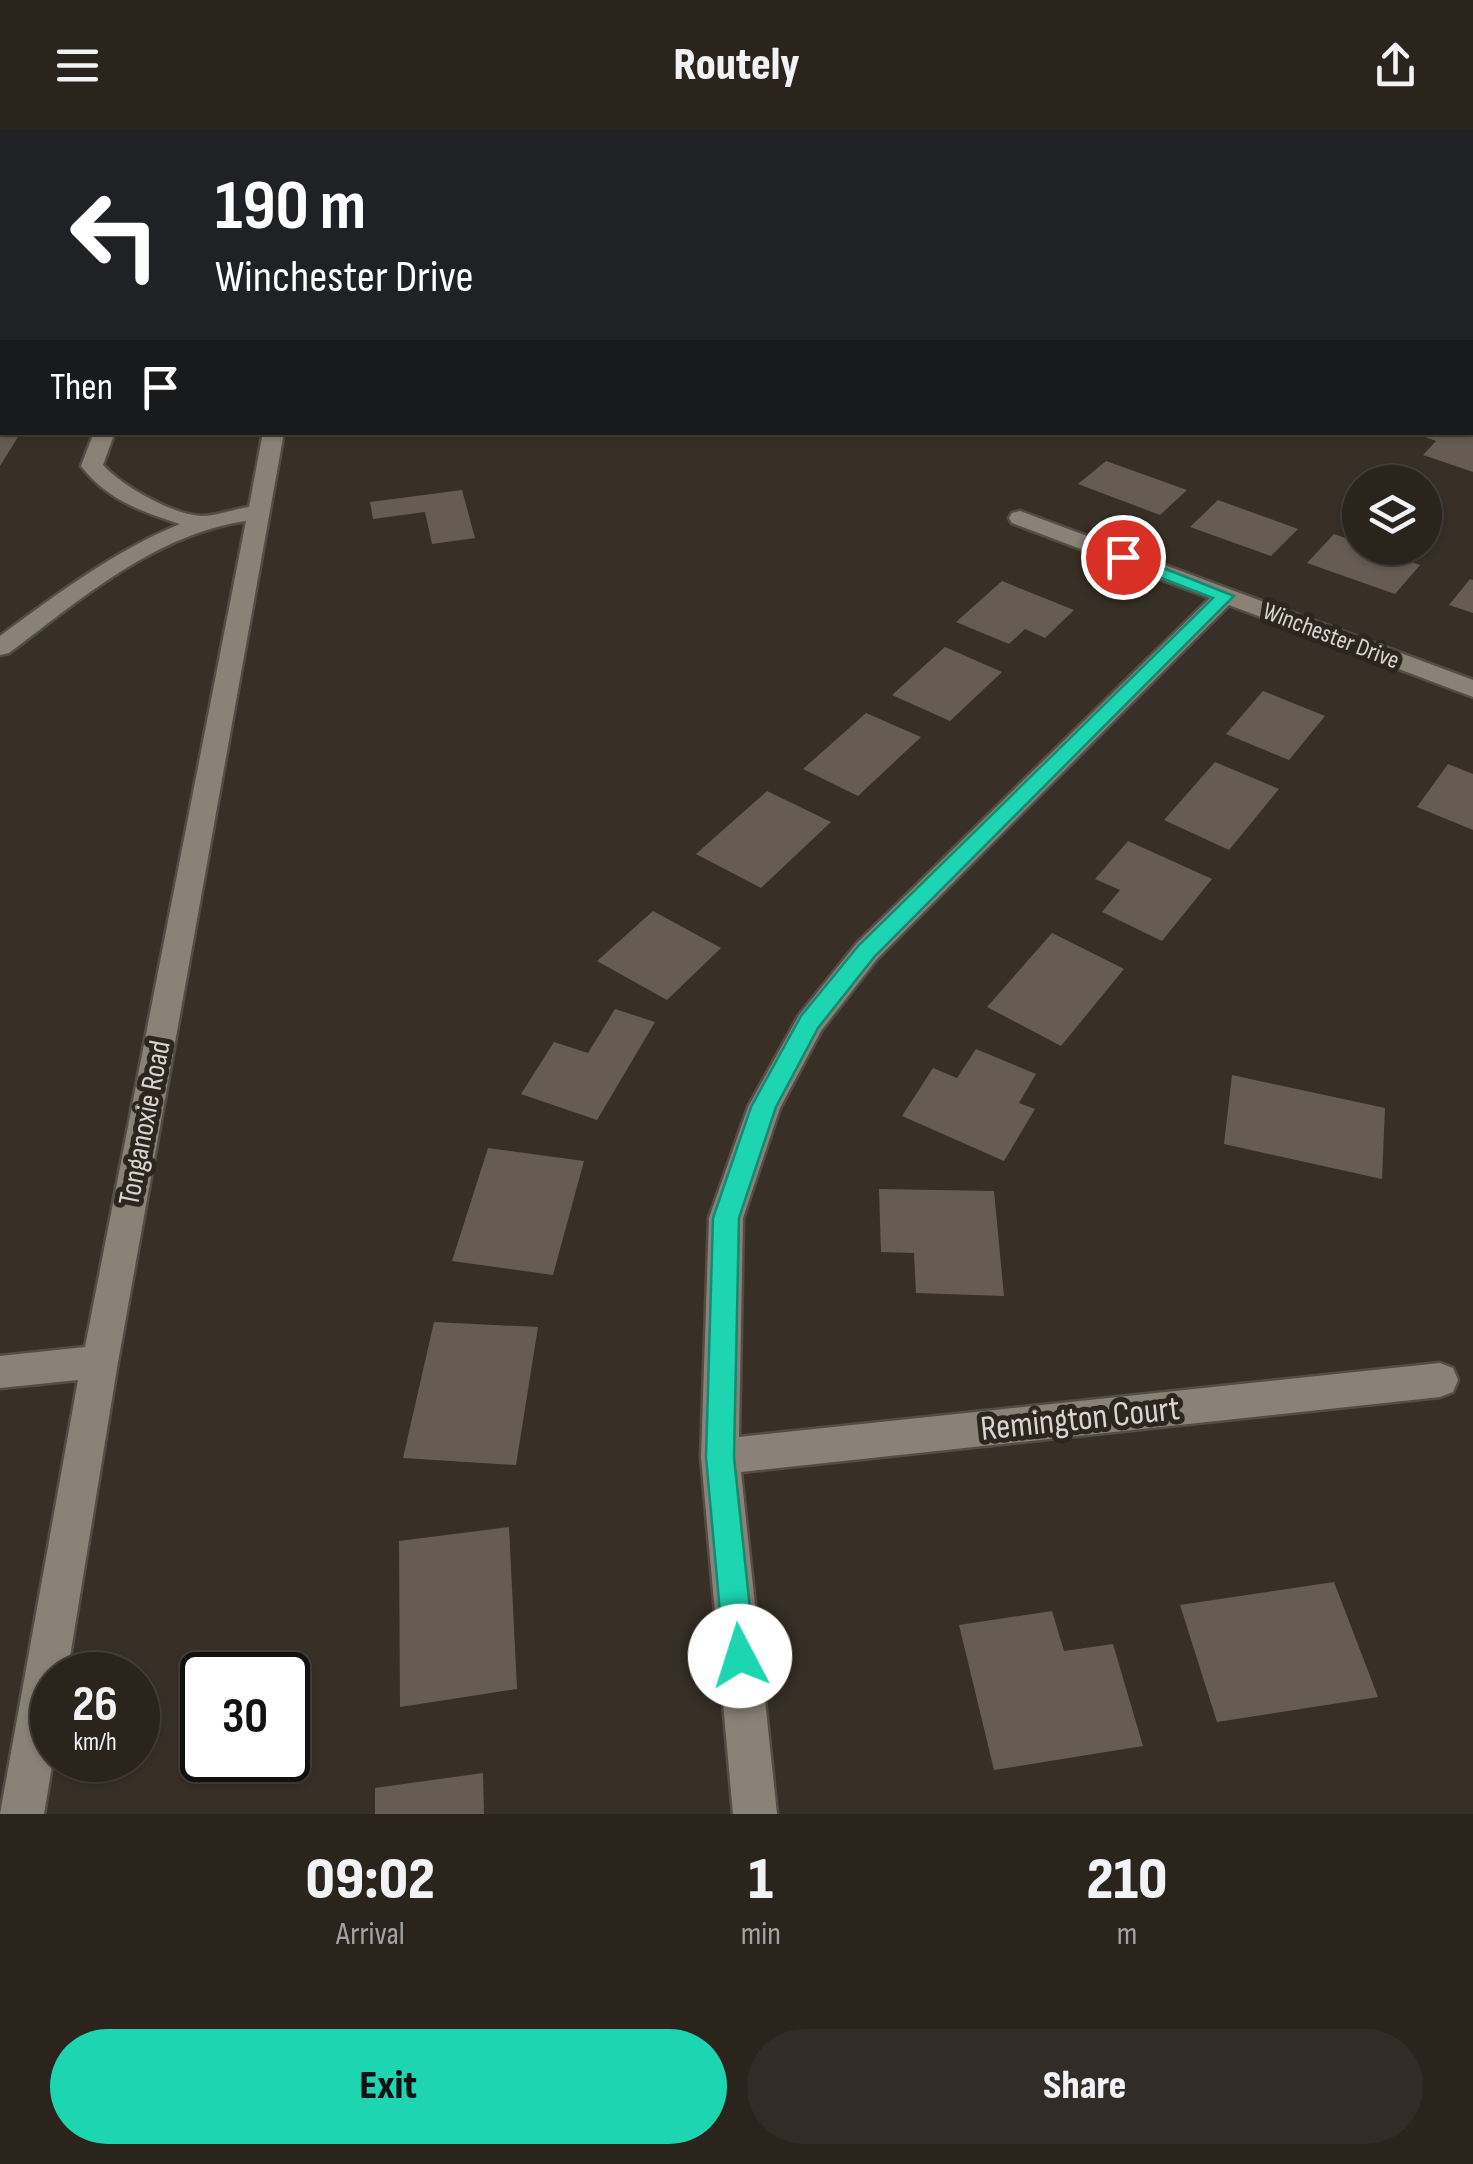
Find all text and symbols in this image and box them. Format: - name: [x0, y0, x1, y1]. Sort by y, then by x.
- icon: menu: [50, 38, 105, 93]
- text: Routely: [673, 38, 800, 93]
- icon: share: [1368, 38, 1423, 93]
- text: 190 m: [215, 165, 366, 249]
- icon: left: [50, 170, 180, 300]
- text: Winchester Drive: [215, 250, 474, 305]
- icon: arrive: [133, 360, 188, 415]
- text: Then: [50, 365, 113, 410]
- map controls: [1342, 465, 1442, 565]
- button: layers: [1342, 465, 1442, 565]
- pin: [1081, 515, 1166, 600]
- icon: arrive: [1096, 530, 1151, 585]
- street label: Winchester Drive: [1258, 596, 1404, 676]
- street label: Tonganoxie Road: [111, 1037, 179, 1209]
- street label: Remington Court: [978, 1387, 1182, 1451]
- position arrow: [688, 1604, 792, 1708]
- speed limit sign: 30: [180, 1652, 310, 1782]
- text: 26: [72, 1675, 118, 1735]
- text: km/h: [73, 1727, 117, 1758]
- text: 09:02: [306, 1844, 435, 1916]
- text: 1: [748, 1844, 773, 1916]
- text: 210: [1086, 1844, 1167, 1916]
- text: Arrival: [336, 1915, 405, 1954]
- text: min: [741, 1915, 781, 1954]
- text: m: [1117, 1915, 1137, 1954]
- button: Exit: [50, 2029, 727, 2144]
- button: Share: [747, 2029, 1423, 2144]

